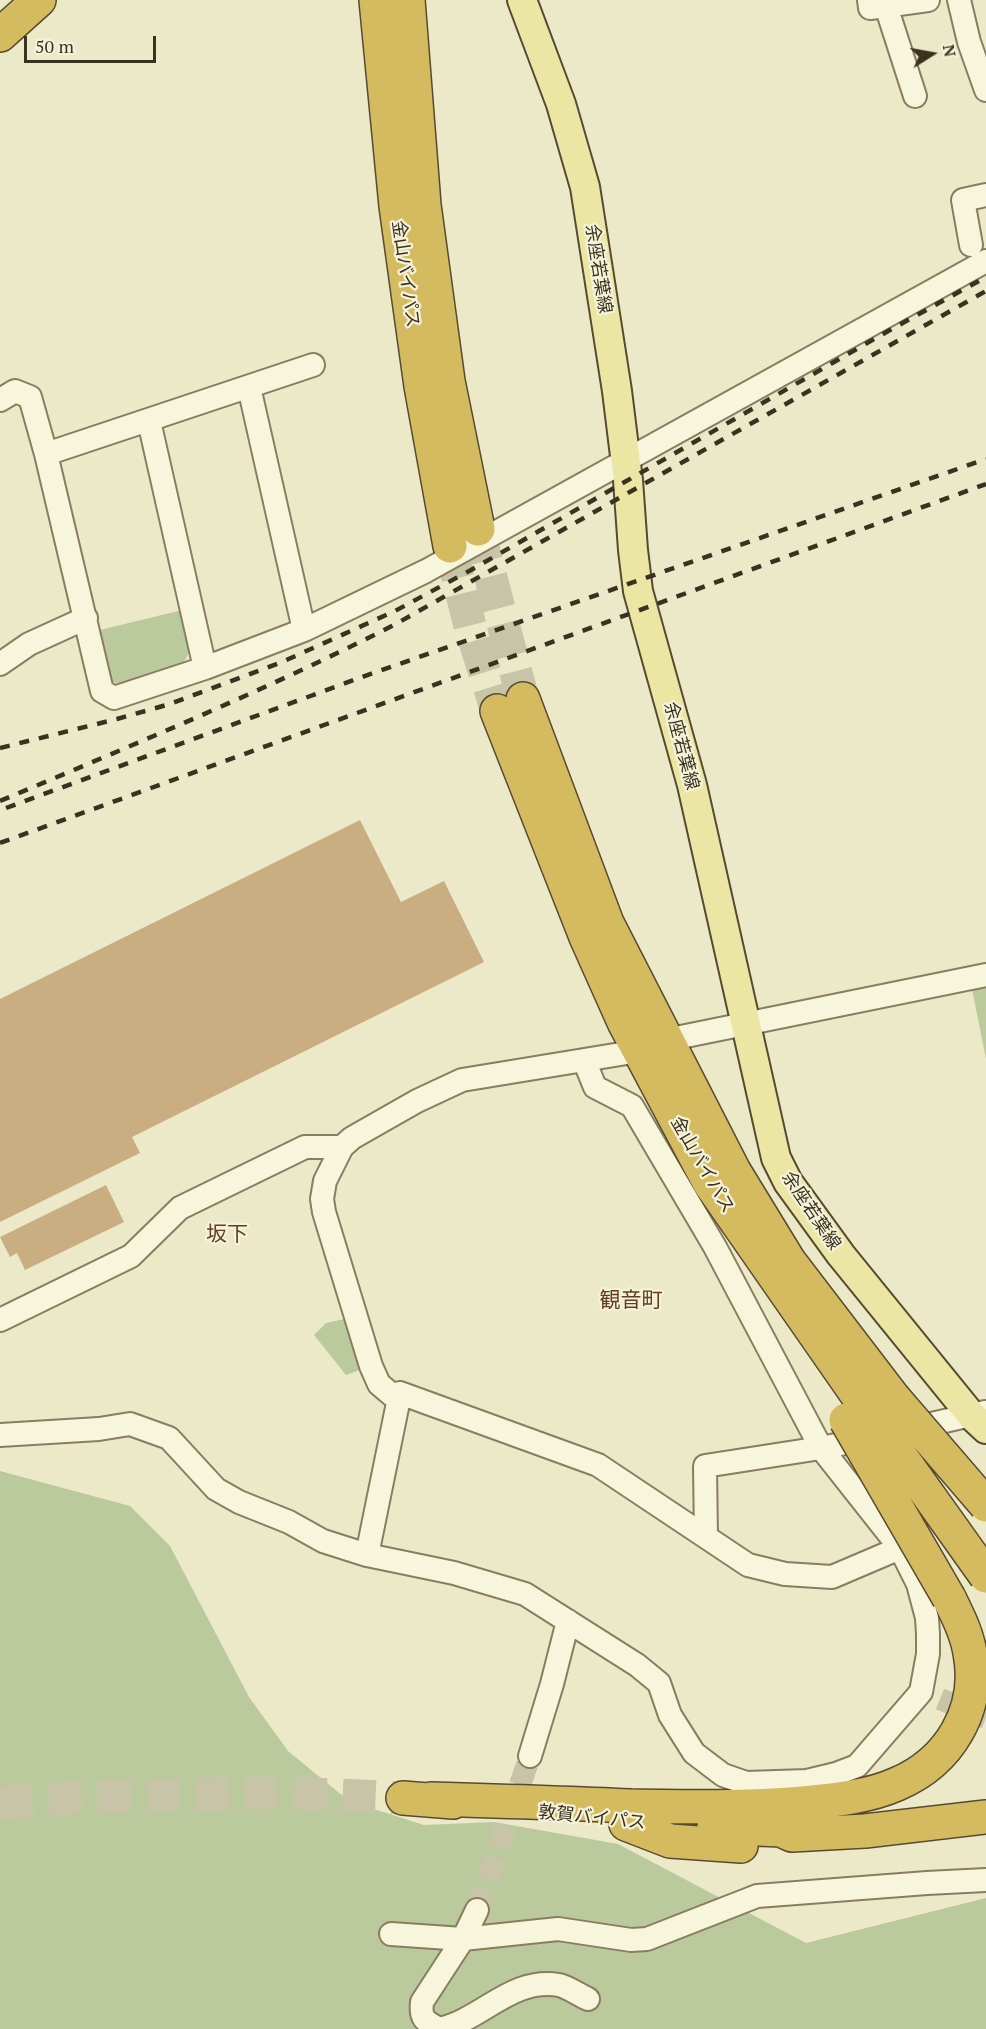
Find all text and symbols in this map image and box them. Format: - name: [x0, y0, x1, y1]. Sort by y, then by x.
- scale bar: [27, 24, 159, 62]
- north arrow: [902, 24, 962, 84]
- text: 50 m: [35, 34, 74, 58]
- text: N: [938, 43, 962, 59]
- street label: 金山バイパス: [387, 219, 423, 329]
- street label: 余座若葉線: [580, 223, 616, 315]
- street label: 余座若葉線: [659, 700, 703, 792]
- street label: 金山バイパス: [666, 1113, 738, 1217]
- street label: 余座若葉線: [777, 1168, 845, 1254]
- district label: 坂下: [206, 1222, 248, 1248]
- district label: 観音町: [600, 1288, 662, 1314]
- street label: 敦賀バイパス: [537, 1802, 647, 1834]

